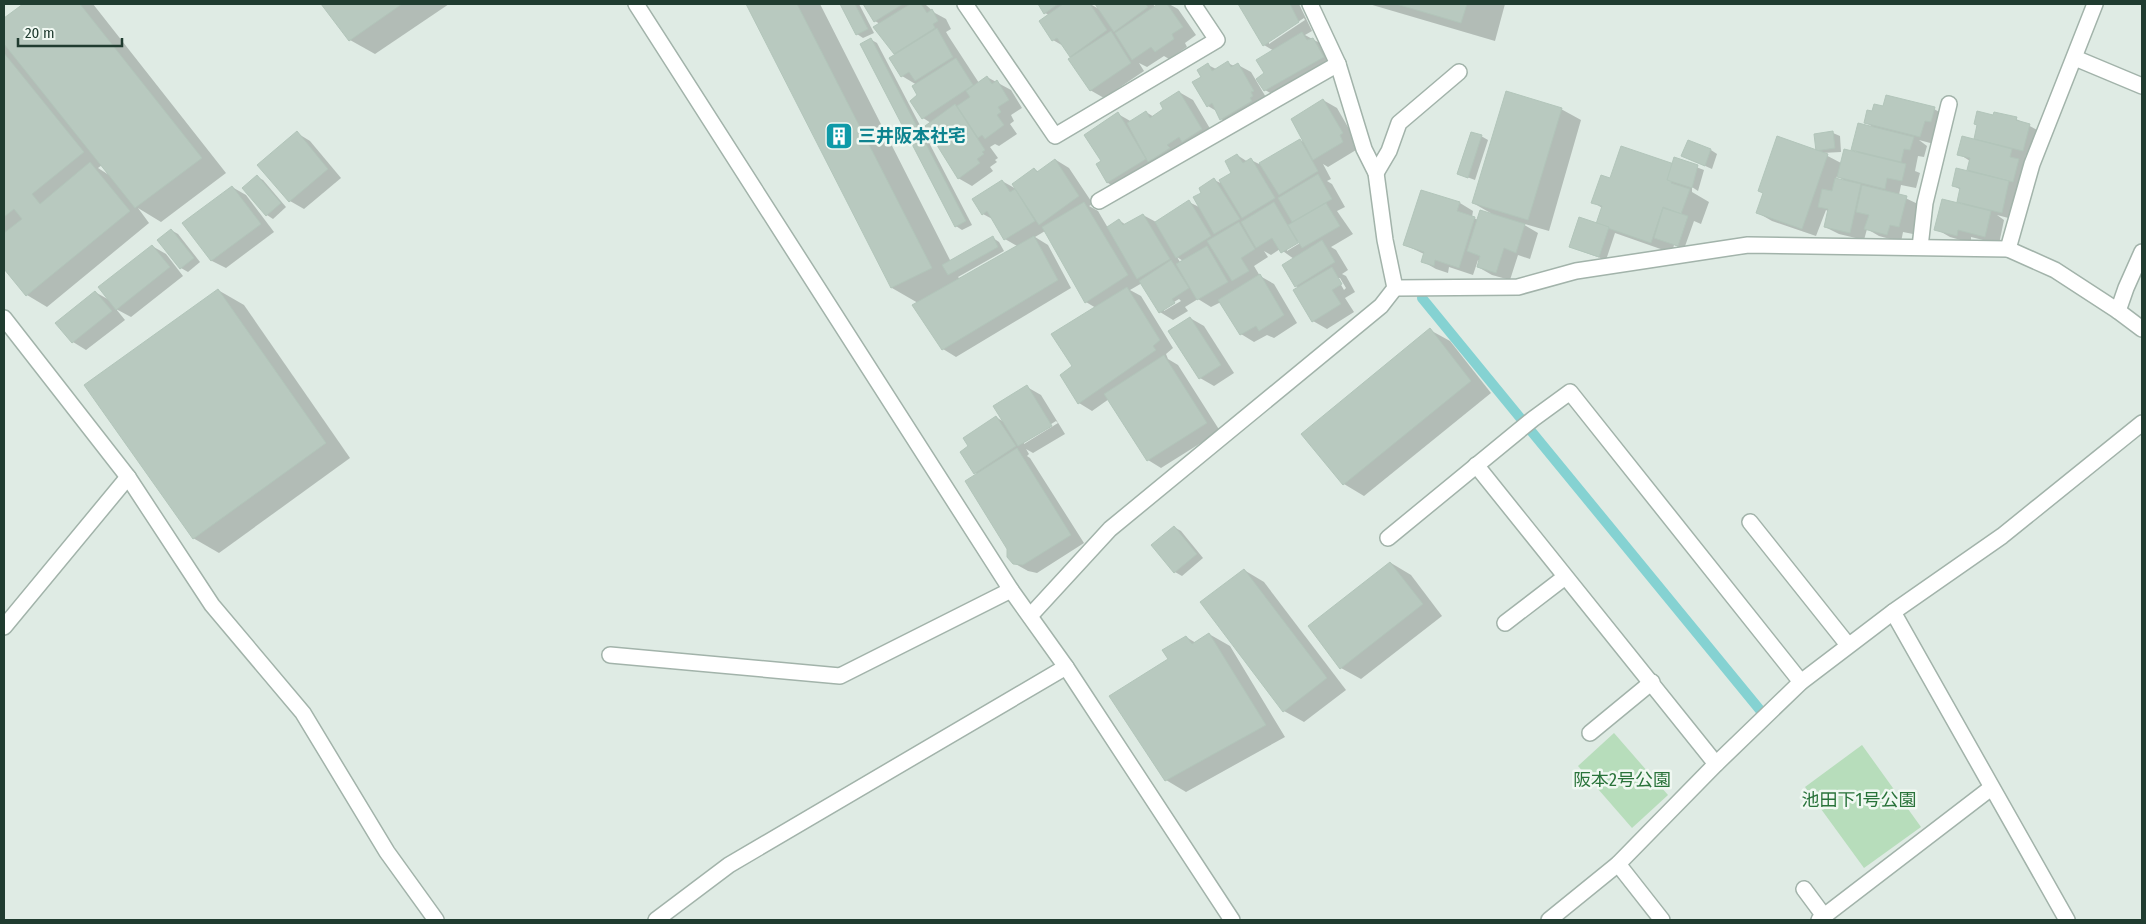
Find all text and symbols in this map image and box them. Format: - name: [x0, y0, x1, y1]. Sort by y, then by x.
- scale bar: [18, 15, 121, 47]
- text: 20 m: [25, 24, 55, 42]
- building icon: 三井阪本社宅: [824, 121, 854, 151]
- place label: 三井阪本社宅: [858, 125, 966, 147]
- park label: 阪本2号公園: [1573, 769, 1671, 791]
- park label: 池田下1号公園: [1801, 789, 1917, 811]

